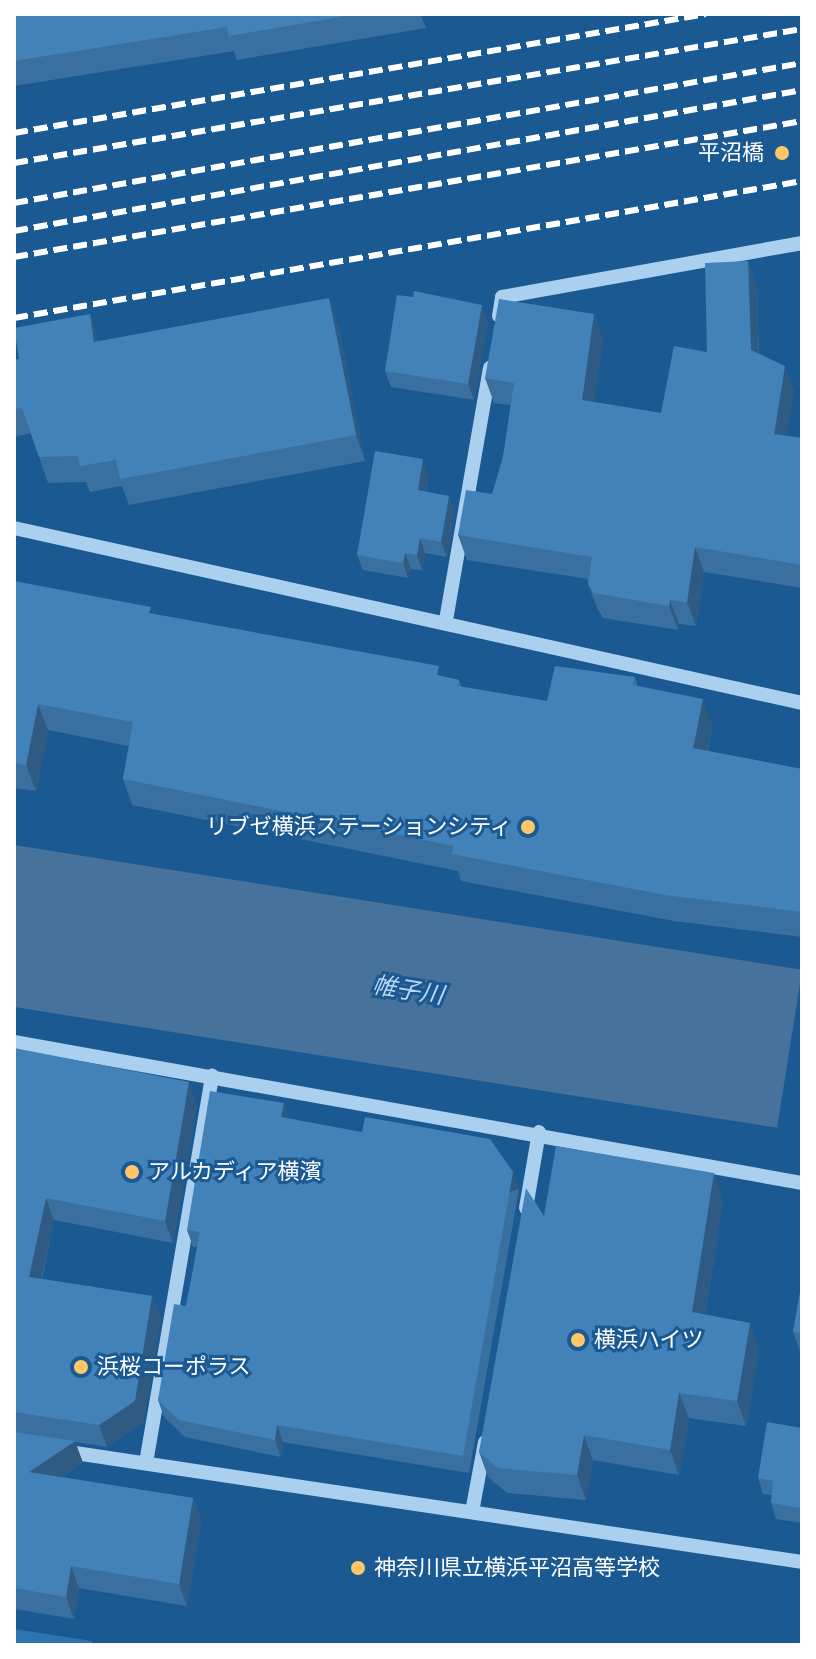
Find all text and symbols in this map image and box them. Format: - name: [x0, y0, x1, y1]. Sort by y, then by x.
- place label: 平沼橋: [698, 140, 764, 166]
- marker: 平沼橋: [771, 142, 793, 164]
- place label: リブゼ横浜ステーションシティ: [204, 814, 512, 840]
- marker: リブゼ横浜ステーションシティ: [519, 818, 537, 836]
- water label: 帷子川: [370, 970, 446, 1010]
- place label: アルカディア横濱: [148, 1159, 324, 1185]
- marker: アルカディア横濱: [123, 1163, 141, 1181]
- place label: 横浜ハイツ: [594, 1327, 704, 1353]
- marker: 横浜ハイツ: [569, 1331, 587, 1349]
- place label: 浜桜コーポラス: [97, 1354, 251, 1380]
- marker: 浜桜コーポラス: [72, 1358, 90, 1376]
- place label: 神奈川県立横浜平沼高等学校: [374, 1555, 660, 1581]
- marker: 神奈川県立横浜平沼高等学校: [349, 1559, 367, 1577]

